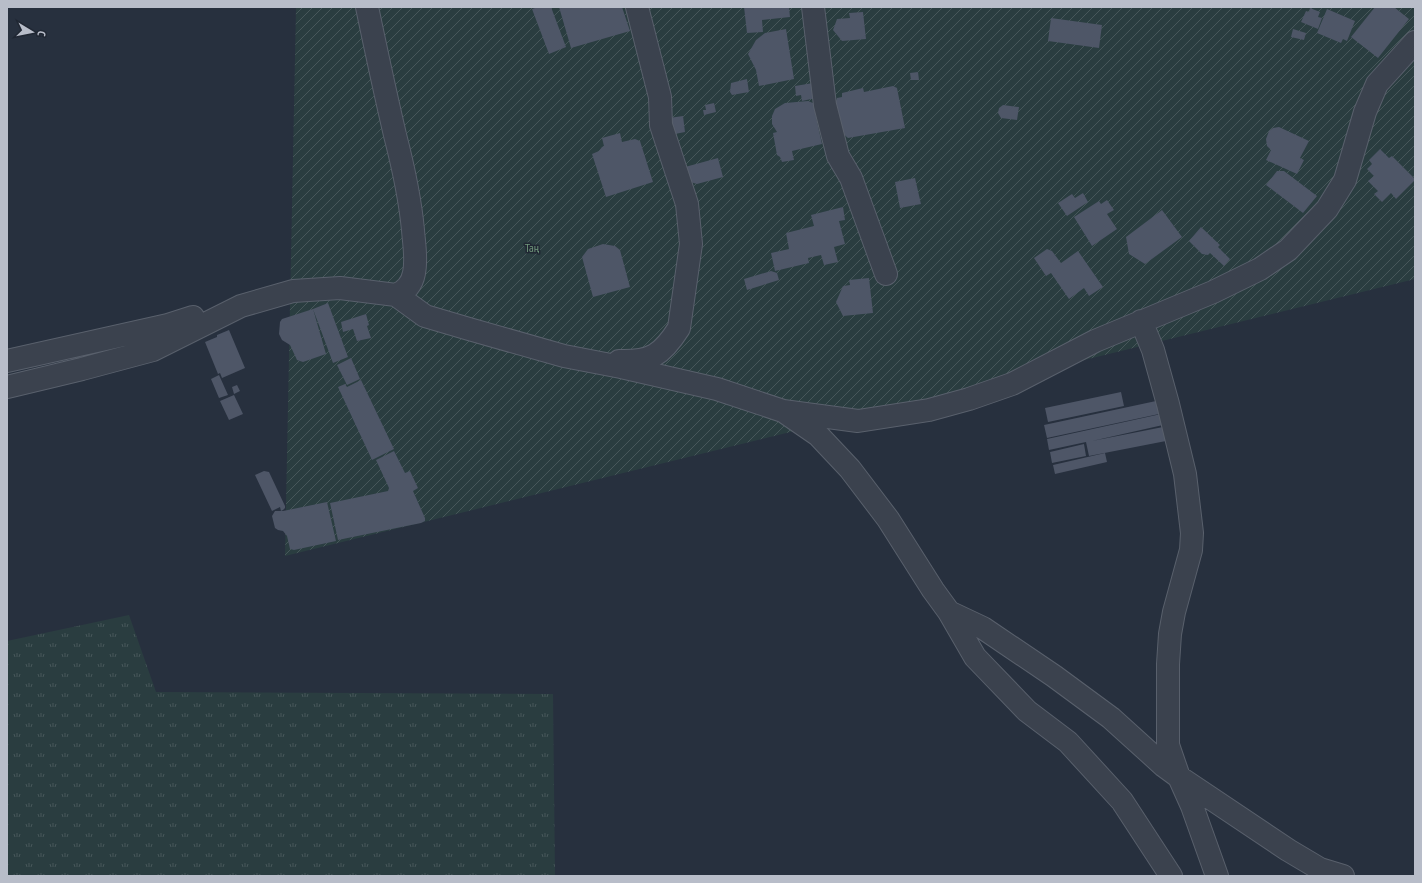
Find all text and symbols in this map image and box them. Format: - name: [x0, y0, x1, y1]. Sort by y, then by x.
- north arrow: [12, 12, 52, 52]
- text: С: [35, 30, 49, 37]
- park label: Таң: [525, 240, 540, 255]

